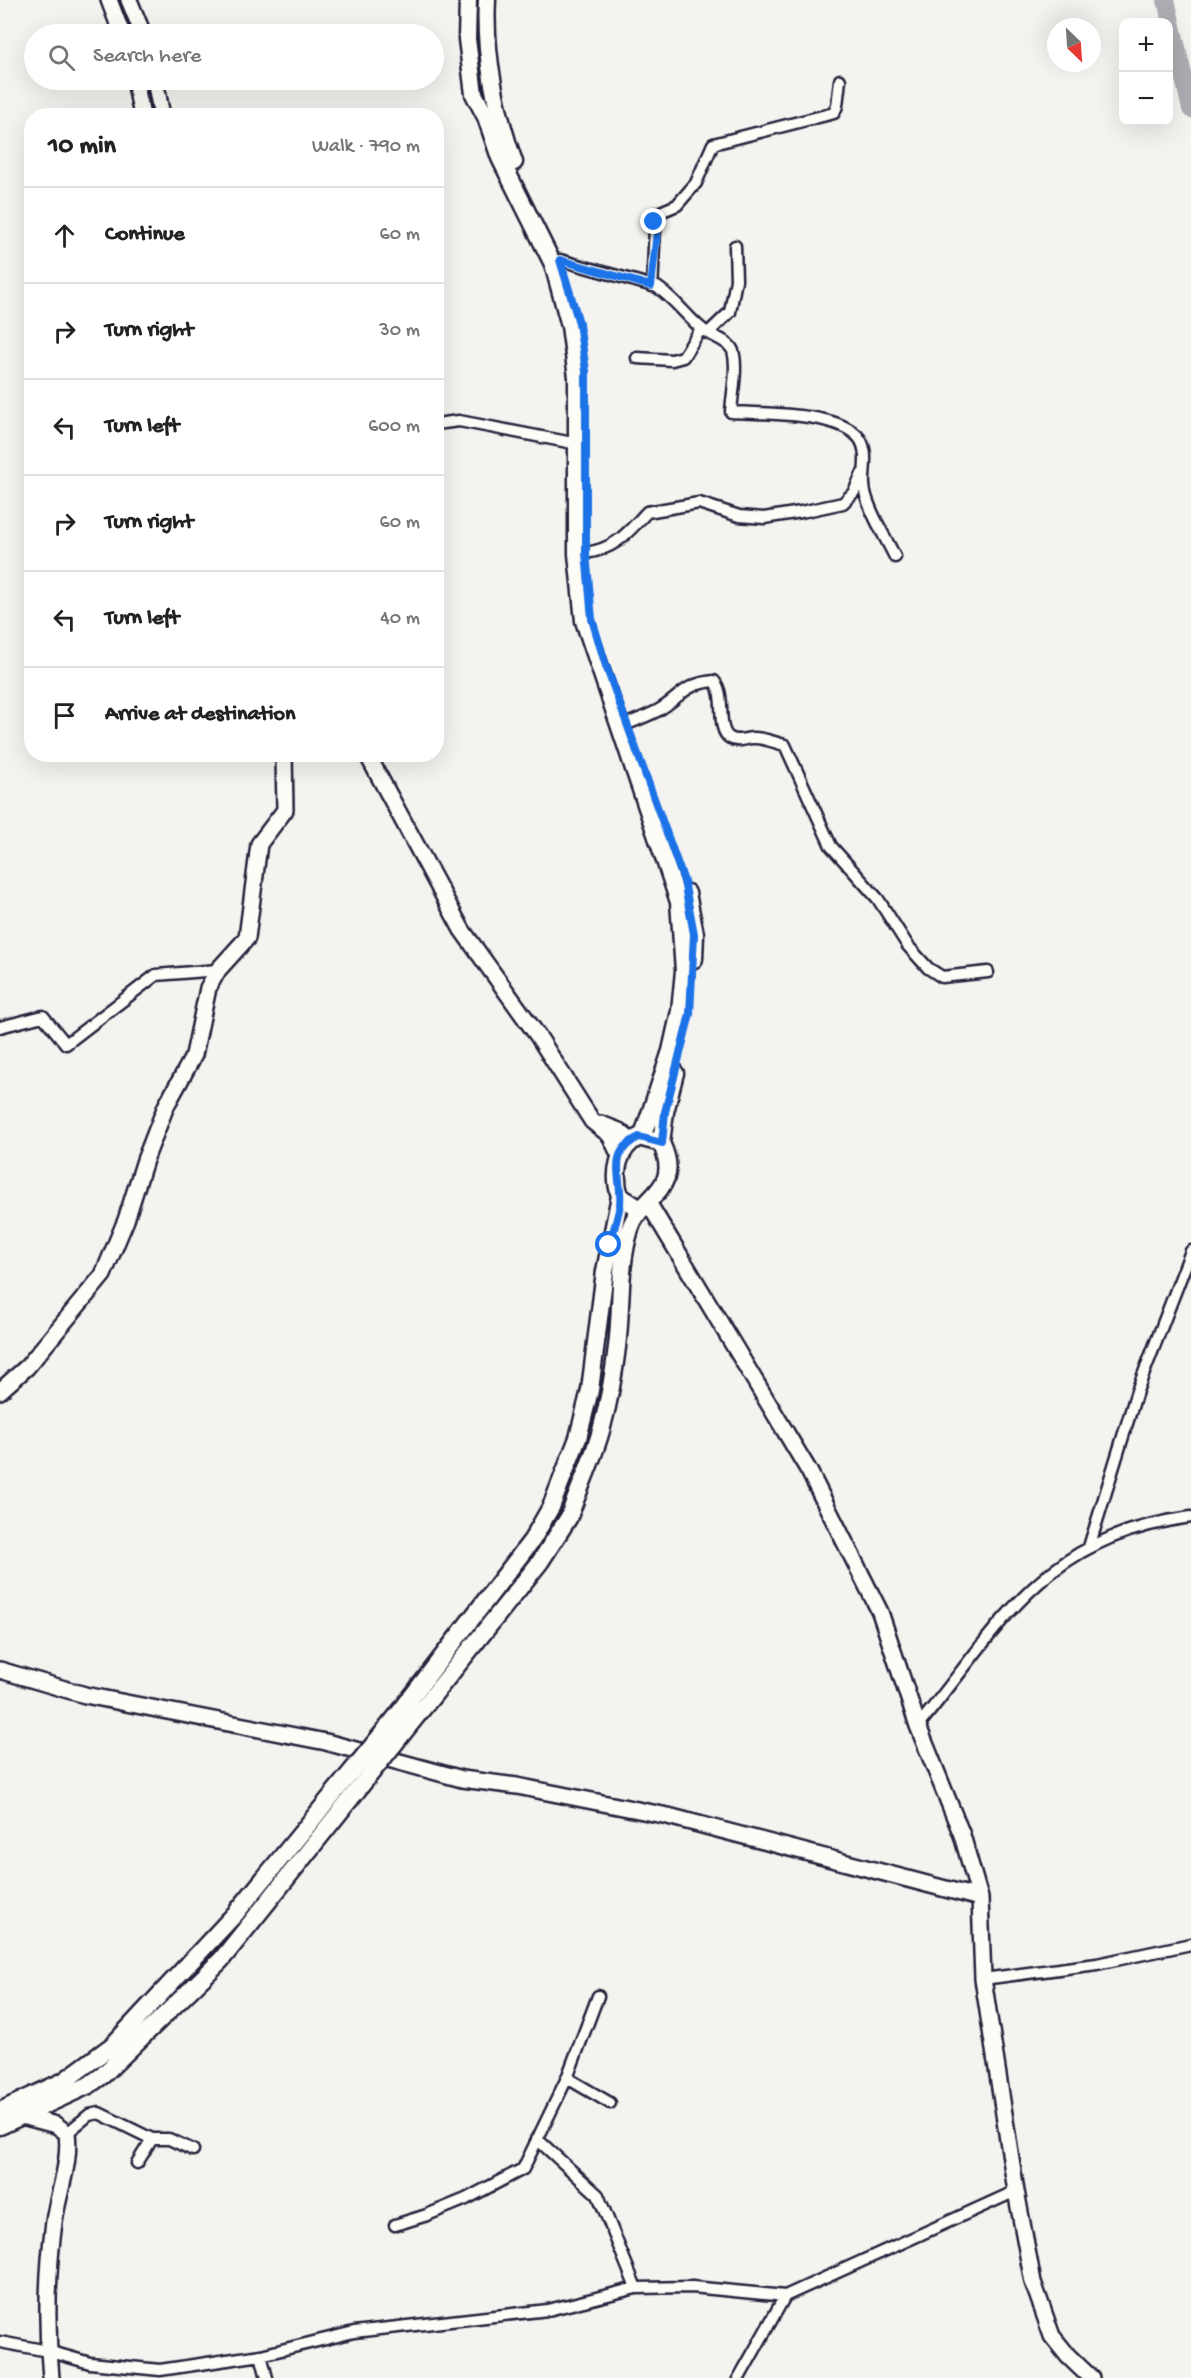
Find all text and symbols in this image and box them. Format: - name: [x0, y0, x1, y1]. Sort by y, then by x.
- north arrow: [1047, 18, 1101, 72]
- map controls: [1119, 18, 1173, 126]
- button: +: [1119, 18, 1173, 72]
- search box: [24, 24, 444, 90]
- icon: search: [45, 41, 78, 74]
- text: Search here: [93, 44, 201, 70]
- button: −: [1119, 72, 1173, 126]
- text: 10 min: [48, 132, 116, 163]
- text: Walk · 790 m: [312, 136, 420, 159]
- route end: [640, 208, 666, 234]
- icon: ahead: [48, 219, 81, 252]
- text: Continue: [105, 222, 185, 248]
- text: 60 m: [380, 224, 420, 247]
- icon: right: [48, 315, 81, 348]
- text: Turn right: [105, 318, 193, 344]
- text: 30 m: [379, 320, 420, 343]
- icon: left: [48, 411, 81, 444]
- text: Turn left: [105, 414, 179, 440]
- text: 600 m: [368, 416, 420, 439]
- icon: right: [48, 507, 81, 540]
- text: Turn right: [105, 510, 193, 536]
- text: 60 m: [380, 512, 420, 535]
- icon: left: [48, 603, 81, 636]
- text: Turn left: [105, 606, 179, 632]
- text: 40 m: [380, 608, 420, 631]
- icon: arrive: [48, 699, 81, 732]
- text: Arrive at destination: [105, 702, 295, 728]
- route start: [595, 1231, 621, 1257]

